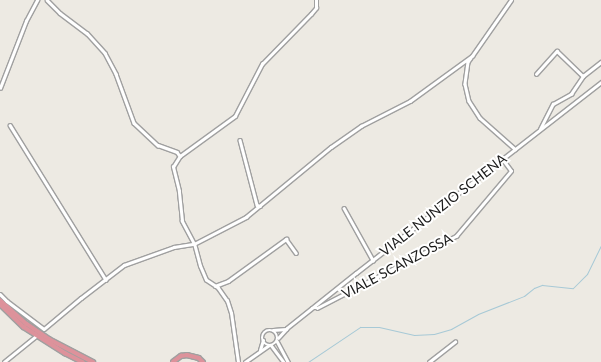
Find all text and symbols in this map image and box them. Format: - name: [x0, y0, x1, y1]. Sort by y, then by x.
- street label: VIALE NUNZIO SCHENA: [376, 150, 510, 260]
- street label: VIALE SCANZOSSA: [339, 230, 455, 302]

